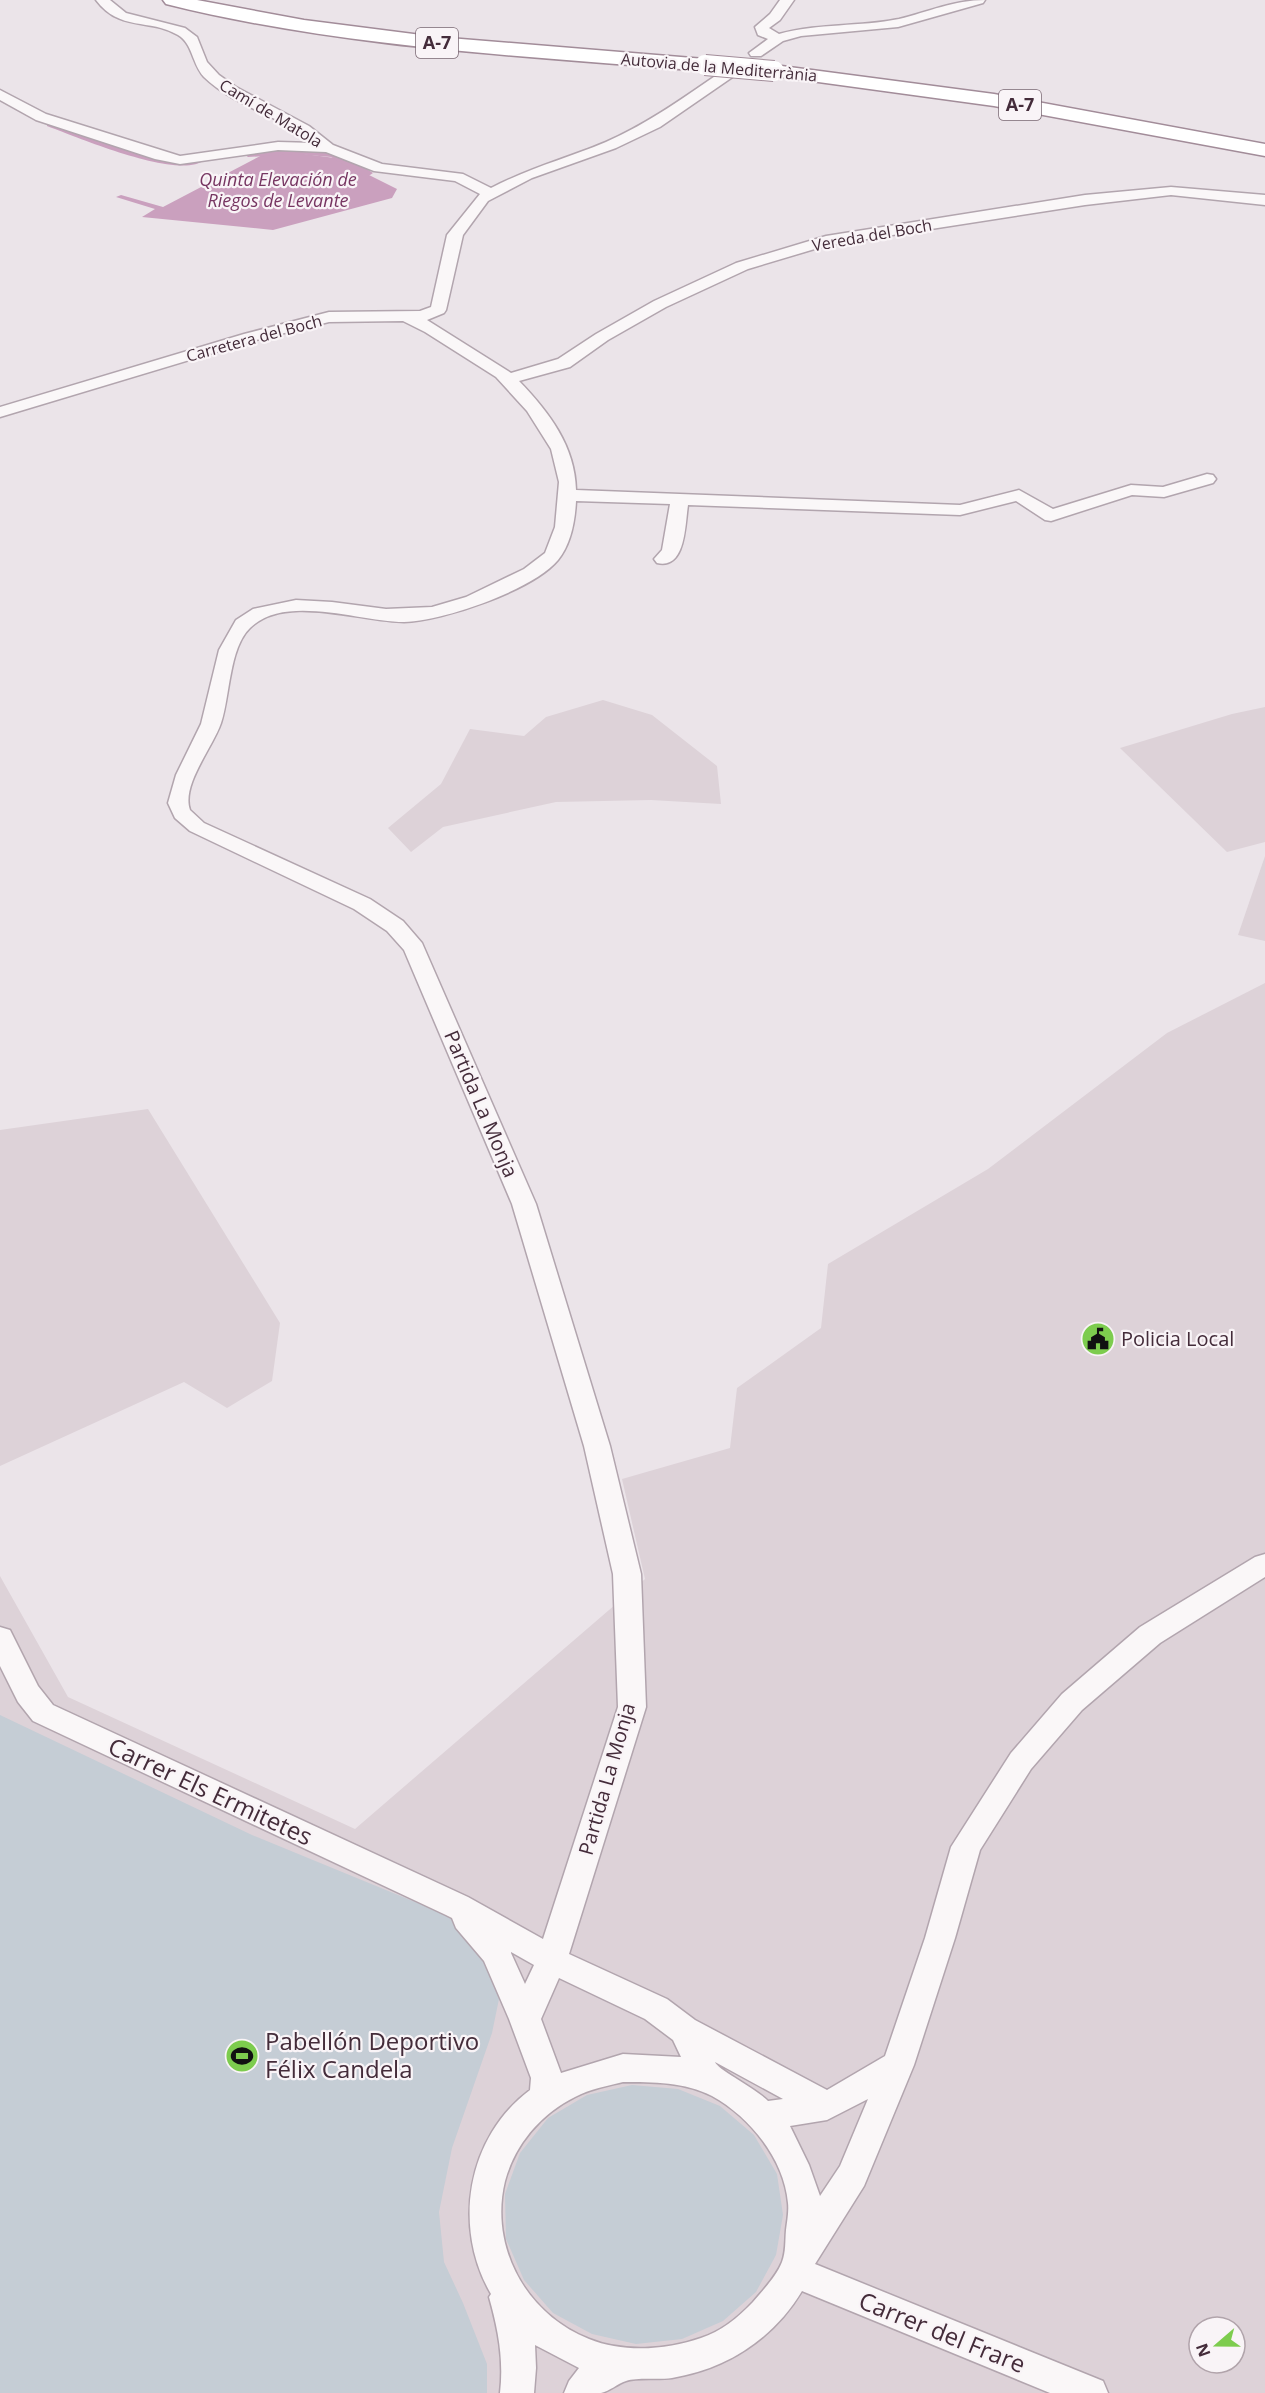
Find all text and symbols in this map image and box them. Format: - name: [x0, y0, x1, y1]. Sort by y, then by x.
- road number: A-7: [416, 28, 458, 58]
- street label: Autovia de la Mediterrània: [620, 47, 818, 87]
- street label: Camí de Matola: [215, 74, 327, 152]
- road number: A-7: [999, 90, 1041, 120]
- water label: Quinta Elevación de Riegos de Levante: [199, 167, 357, 212]
- street label: Vereda del Boch: [810, 214, 934, 256]
- street label: Carretera del Boch: [184, 309, 324, 367]
- street label: Partida La Monja: [438, 1026, 525, 1181]
- public building icon: Policia Local: [1080, 1321, 1116, 1357]
- place label: Policia Local: [1121, 1325, 1234, 1352]
- street label: Partida La Monja: [572, 1700, 641, 1858]
- street label: Carrer Els Ermitetes: [103, 1729, 318, 1852]
- place label: Pabellón Deportivo Félix Candela: [265, 2024, 479, 2085]
- sports icon: Pabellón Deportivo Félix Candela: [224, 2038, 260, 2074]
- street label: Carrer del Frare: [854, 2283, 1031, 2380]
- north arrow: [1187, 2315, 1247, 2375]
- text: N: [1190, 2340, 1215, 2360]

